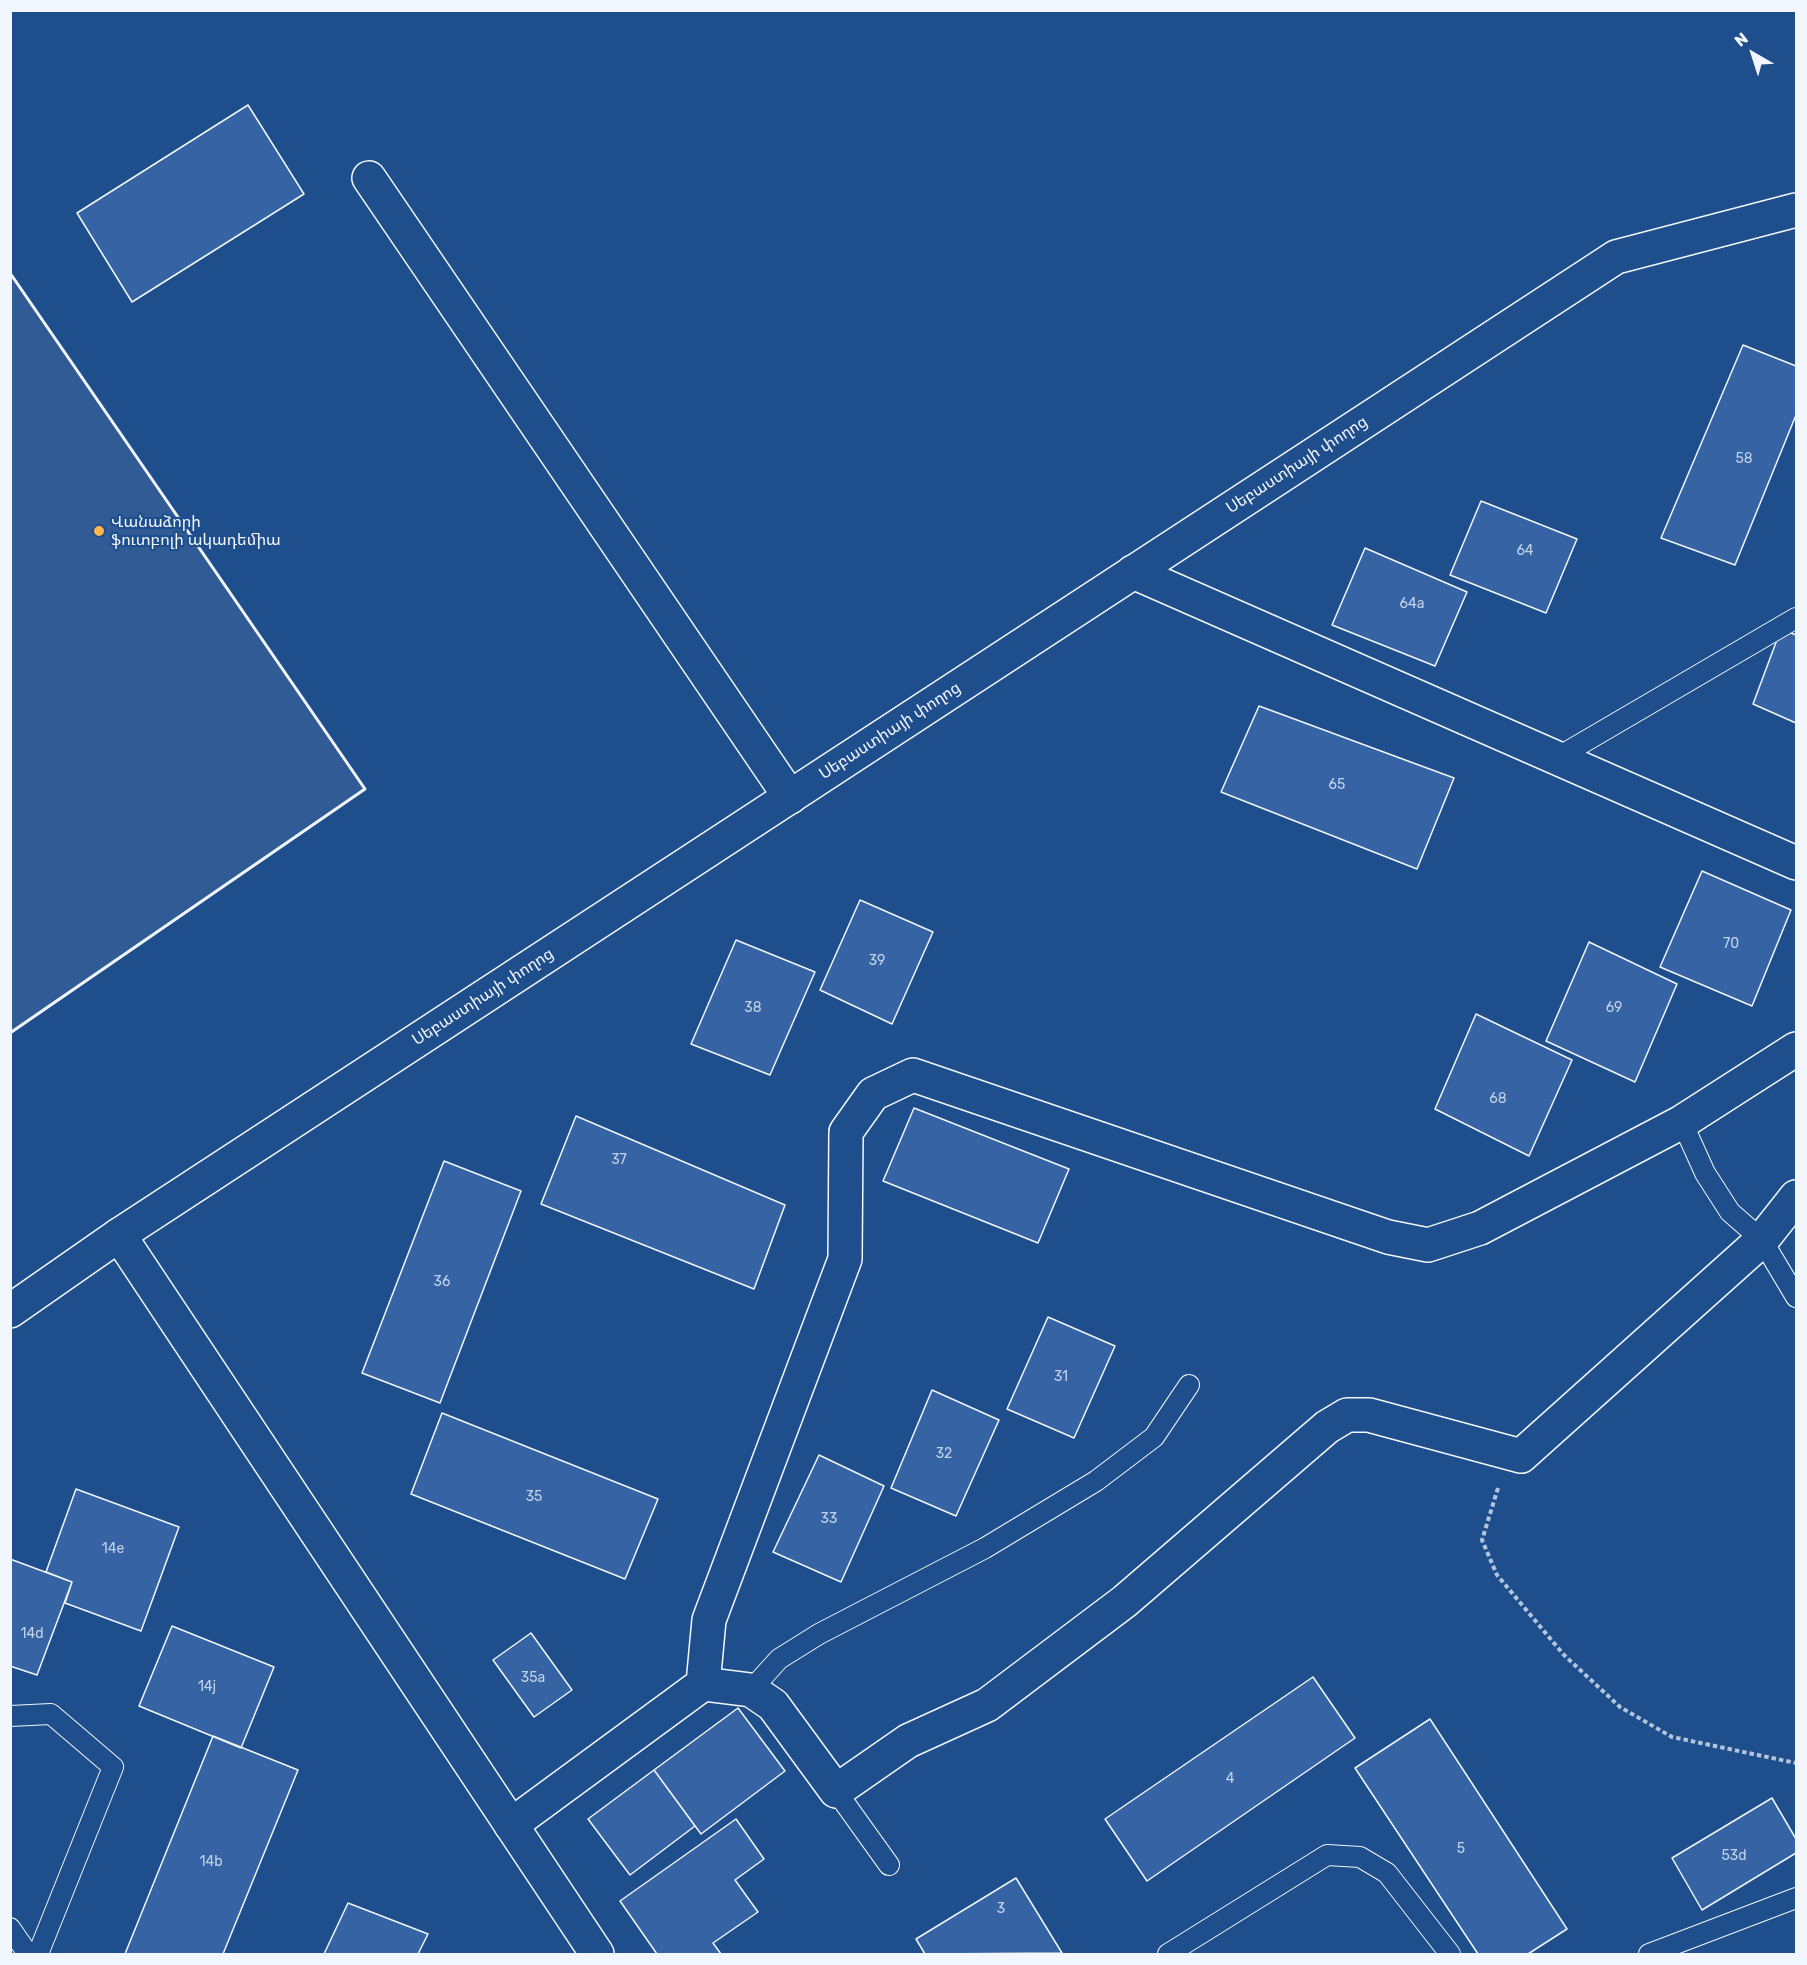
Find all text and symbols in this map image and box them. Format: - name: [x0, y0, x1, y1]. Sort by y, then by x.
- north arrow: [1723, 24, 1783, 84]
- text: N: [1731, 29, 1752, 51]
- street label: Սեբաստիայի փողոց: [1223, 412, 1371, 518]
- house number: 58: [1735, 451, 1753, 467]
- place label: Վանաձորի ֆուտբոլի ակադեմիա: [111, 512, 281, 550]
- marker: Վանաձորի ֆուտբոլի ակադեմիա: [92, 524, 106, 538]
- house number: 64: [1516, 543, 1534, 559]
- house number: 64a: [1400, 596, 1424, 612]
- street label: Սեբաստիայի փողոց: [816, 678, 964, 784]
- house number: 65: [1329, 777, 1345, 793]
- house number: 70: [1723, 936, 1739, 952]
- street label: Սեբաստիայի փողոց: [409, 944, 557, 1050]
- house number: 39: [869, 953, 885, 969]
- house number: 38: [744, 1000, 762, 1016]
- house number: 69: [1606, 1000, 1622, 1016]
- house number: 68: [1489, 1091, 1507, 1107]
- house number: 37: [611, 1152, 627, 1168]
- house number: 36: [434, 1274, 450, 1290]
- house number: 31: [1054, 1369, 1068, 1385]
- house number: 32: [936, 1446, 952, 1462]
- house number: 35: [526, 1489, 542, 1505]
- house number: 33: [821, 1511, 837, 1527]
- house number: 14e: [102, 1541, 124, 1557]
- house number: 14d: [20, 1626, 44, 1642]
- house number: 35a: [521, 1670, 545, 1686]
- house number: 14j: [198, 1679, 216, 1695]
- house number: 4: [1226, 1771, 1234, 1787]
- house number: 5: [1457, 1841, 1465, 1857]
- house number: 53d: [1721, 1848, 1747, 1864]
- house number: 14b: [199, 1854, 223, 1870]
- house number: 3: [997, 1901, 1005, 1917]

